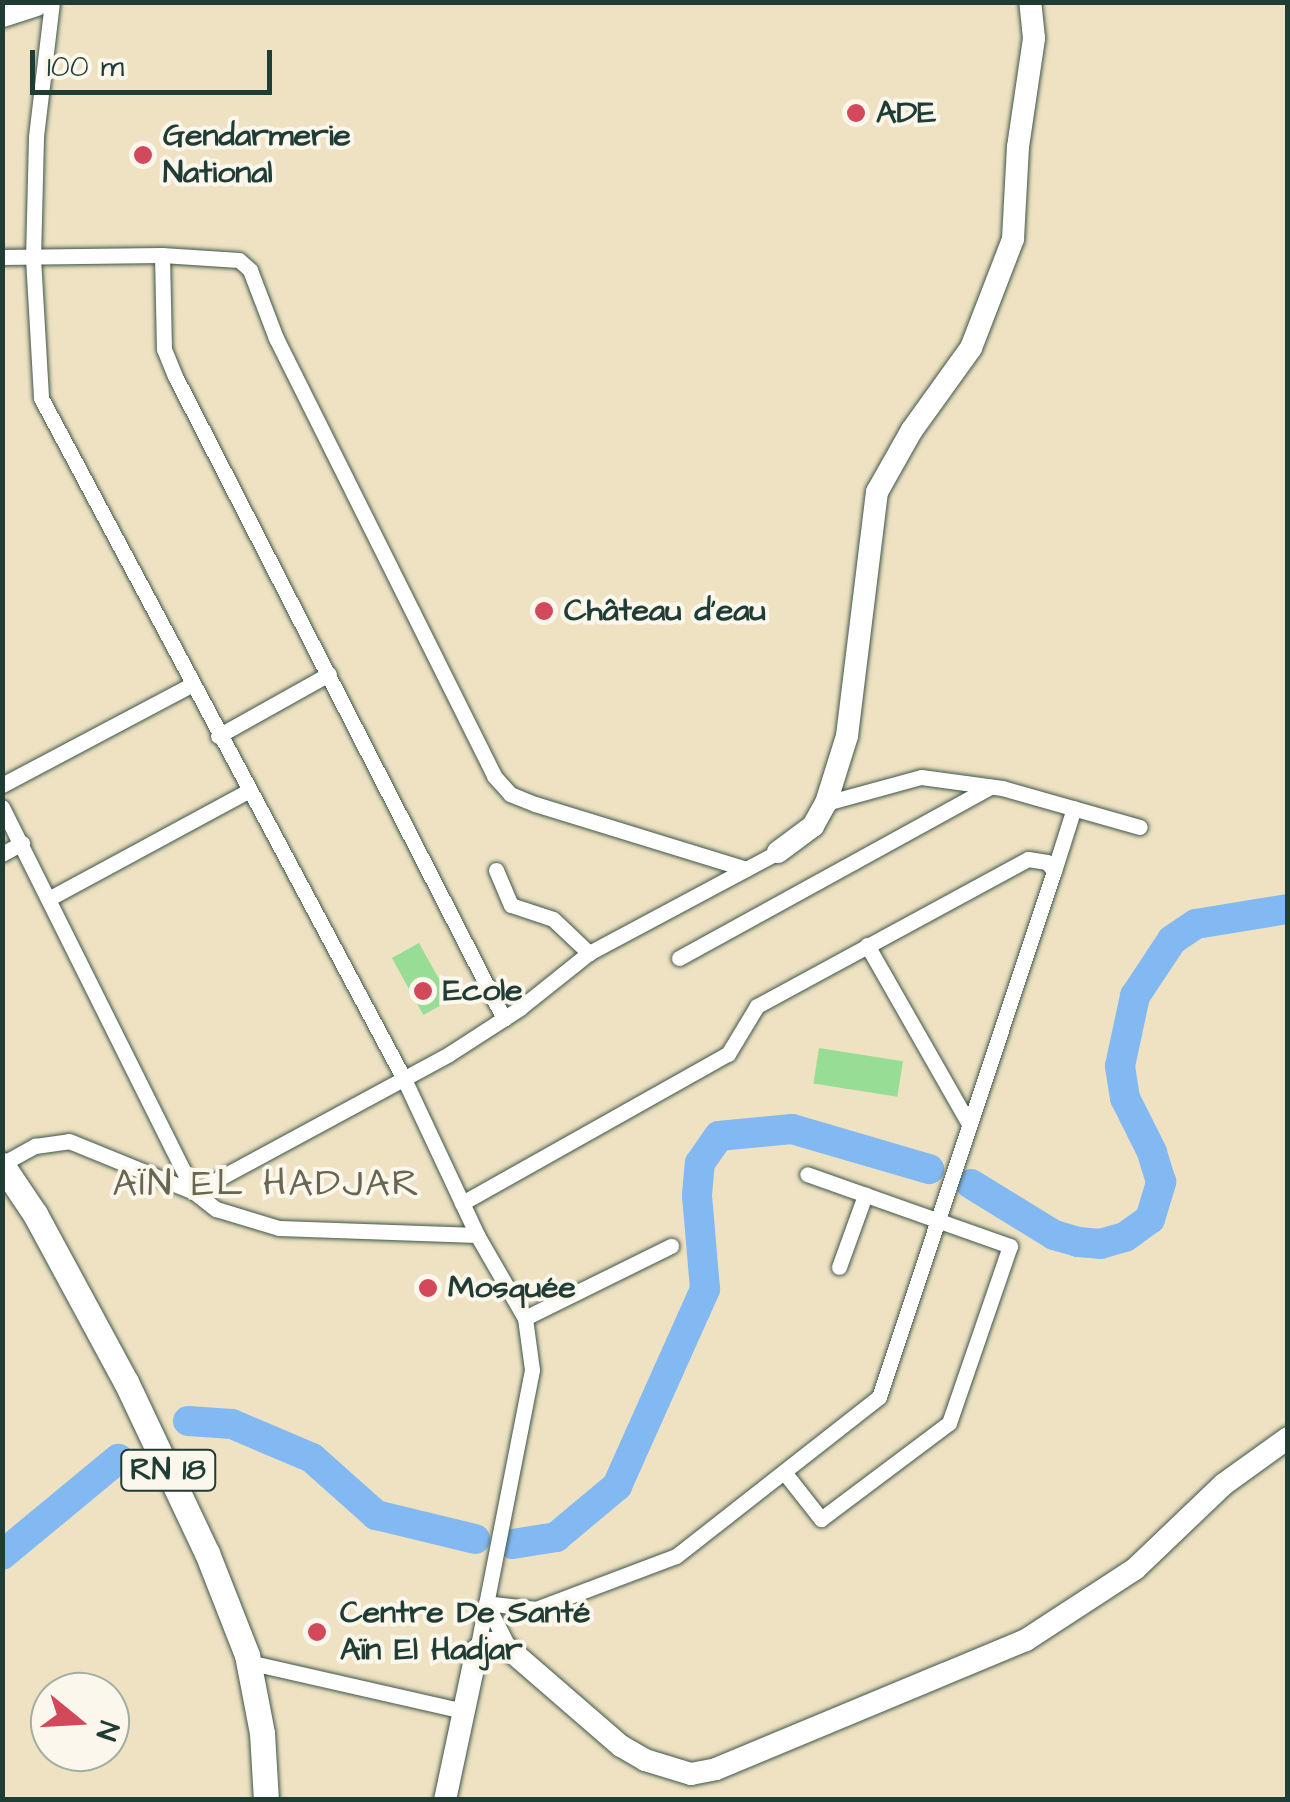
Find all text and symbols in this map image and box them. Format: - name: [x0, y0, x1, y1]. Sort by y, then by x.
- scale bar: [35, 30, 278, 92]
- text: 100 m: [47, 46, 124, 88]
- place label: ADE: [876, 94, 936, 132]
- marker: ADE: [845, 102, 867, 124]
- place label: Gendarmerie National: [163, 118, 351, 193]
- marker: Gendarmerie National: [132, 144, 154, 166]
- place label: Château d'eau: [564, 592, 766, 630]
- marker: Château d'eau: [533, 600, 555, 622]
- place label: Ecole: [443, 972, 523, 1010]
- marker: Ecole: [412, 980, 434, 1002]
- district label: AÏN EL HADJAR: [112, 1162, 422, 1208]
- place label: Mosquée: [448, 1269, 576, 1307]
- marker: Mosquée: [417, 1277, 439, 1299]
- road number: RN 18: [118, 1445, 218, 1495]
- place label: Centre De Santé Aïn El Hadjar: [340, 1595, 591, 1670]
- marker: Centre De Santé Aïn El Hadjar: [304, 1619, 330, 1645]
- north arrow: [30, 1672, 130, 1772]
- text: N: [86, 1716, 128, 1745]

